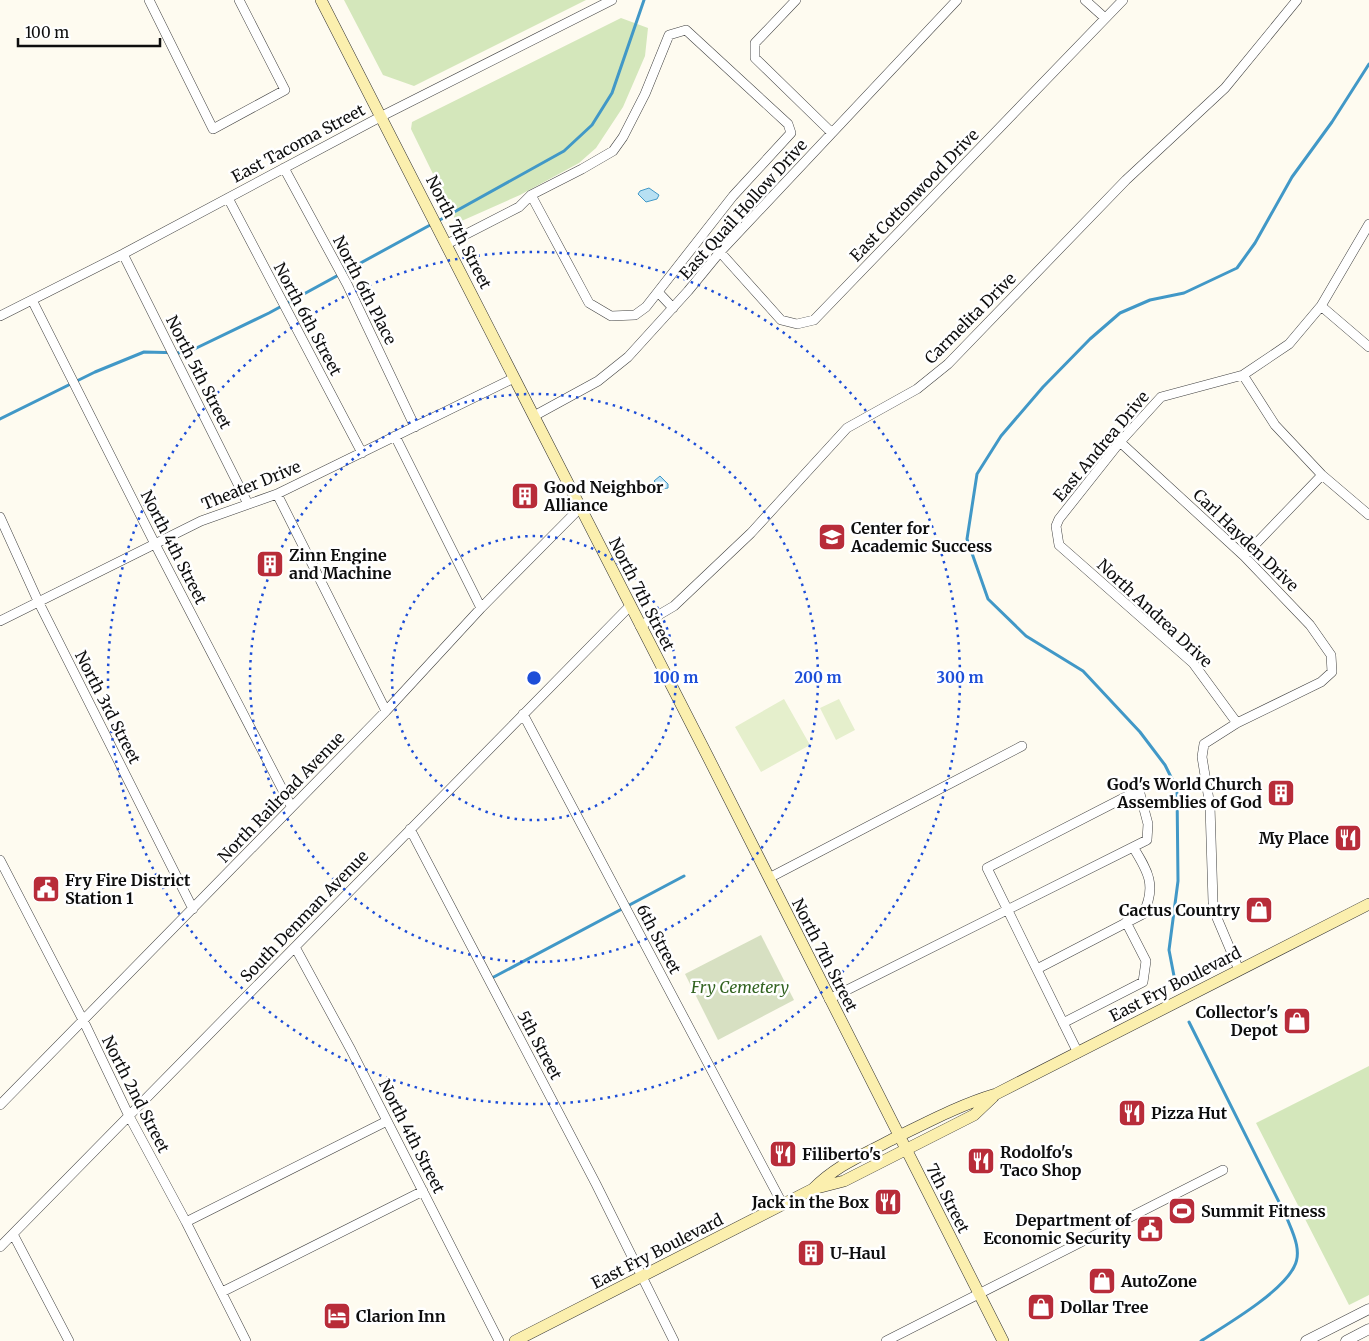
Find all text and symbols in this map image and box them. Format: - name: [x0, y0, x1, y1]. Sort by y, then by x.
- scale bar: [18, 15, 160, 47]
- text: 100 m: [25, 23, 69, 42]
- street label: East Tacoma Street: [228, 99, 369, 187]
- street label: East Cottonwood Drive: [845, 125, 983, 265]
- street label: East Quail Hollow Drive: [675, 135, 811, 283]
- street label: North 7th Street: [422, 172, 496, 293]
- street label: North 6th Place: [329, 232, 401, 348]
- street label: North 6th Street: [270, 259, 347, 380]
- street label: Carmelita Drive: [920, 268, 1020, 368]
- street label: North 5th Street: [162, 312, 236, 433]
- street label: East Andrea Drive: [1049, 387, 1153, 505]
- street label: Theater Drive: [198, 456, 304, 514]
- place label: Good Neighbor Alliance: [543, 477, 664, 515]
- building icon: Good Neighbor Alliance: [510, 481, 540, 511]
- street label: Carl Hayden Drive: [1189, 485, 1303, 595]
- street label: North 4th Street: [137, 487, 212, 608]
- place label: Center for Academic Success: [850, 518, 992, 556]
- school or university icon: Center for Academic Success: [817, 522, 847, 552]
- street label: North 7th Street: [605, 534, 679, 655]
- place label: Zinn Engine and Machine: [289, 545, 392, 583]
- building icon: Zinn Engine and Machine: [255, 549, 285, 579]
- street label: North Andrea Drive: [1093, 555, 1217, 671]
- street label: North 3rd Street: [71, 647, 145, 767]
- text: 100 m: [654, 668, 698, 687]
- text: 200 m: [794, 668, 842, 687]
- text: 300 m: [936, 668, 984, 687]
- centre of rings: [525, 669, 543, 687]
- street label: North Railroad Avenue: [213, 728, 349, 866]
- place label: God's World Church Assemblies of God: [1107, 774, 1262, 812]
- building icon: God's World Church Assemblies of God: [1266, 778, 1296, 808]
- restaurant icon: My Place: [1333, 823, 1363, 853]
- place label: My Place: [1259, 828, 1329, 848]
- street label: South Denman Avenue: [236, 846, 372, 986]
- place label: Fry Fire District Station 1: [65, 870, 191, 908]
- public building icon: Fry Fire District Station 1: [31, 874, 61, 904]
- street label: North 7th Street: [788, 895, 862, 1016]
- shop icon: Cactus Country: [1244, 895, 1274, 925]
- place label: Cactus Country: [1119, 900, 1241, 920]
- street label: 6th Street: [632, 901, 686, 978]
- street label: East Fry Boulevard: [1106, 942, 1244, 1026]
- park label: Fry Cemetery: [690, 977, 789, 997]
- place label: Collector's Depot: [1196, 1002, 1279, 1040]
- shop icon: Collector's Depot: [1282, 1006, 1312, 1036]
- street label: 5th Street: [514, 1007, 567, 1084]
- street label: North 2nd Street: [98, 1032, 174, 1156]
- street label: North 4th Street: [375, 1076, 450, 1197]
- restaurant icon: Pizza Hut: [1117, 1098, 1147, 1128]
- place label: Pizza Hut: [1151, 1103, 1228, 1123]
- restaurant icon: Filiberto's: [768, 1139, 798, 1169]
- place label: Rodolfo's Taco Shop: [1000, 1142, 1081, 1180]
- place label: Filiberto's: [802, 1144, 881, 1164]
- restaurant icon: Rodolfo's Taco Shop: [966, 1146, 996, 1176]
- street label: 7th Street: [922, 1160, 974, 1237]
- restaurant icon: Jack in the Box: [873, 1187, 903, 1217]
- place label: Jack in the Box: [751, 1192, 869, 1212]
- sports icon: Summit Fitness: [1167, 1196, 1197, 1226]
- place label: Summit Fitness: [1201, 1201, 1326, 1221]
- street label: East Fry Boulevard: [588, 1209, 726, 1293]
- place label: Department of Economic Security: [983, 1210, 1132, 1248]
- public building icon: Department of Economic Security: [1135, 1214, 1165, 1244]
- building icon: U-Haul: [796, 1238, 826, 1268]
- place label: U-Haul: [830, 1243, 886, 1263]
- shop icon: AutoZone: [1087, 1266, 1117, 1296]
- place label: AutoZone: [1120, 1271, 1197, 1291]
- shop icon: Dollar Tree: [1026, 1292, 1056, 1322]
- place label: Dollar Tree: [1060, 1297, 1149, 1317]
- hotel icon: Clarion Inn: [322, 1301, 352, 1331]
- place label: Clarion Inn: [356, 1306, 446, 1326]

